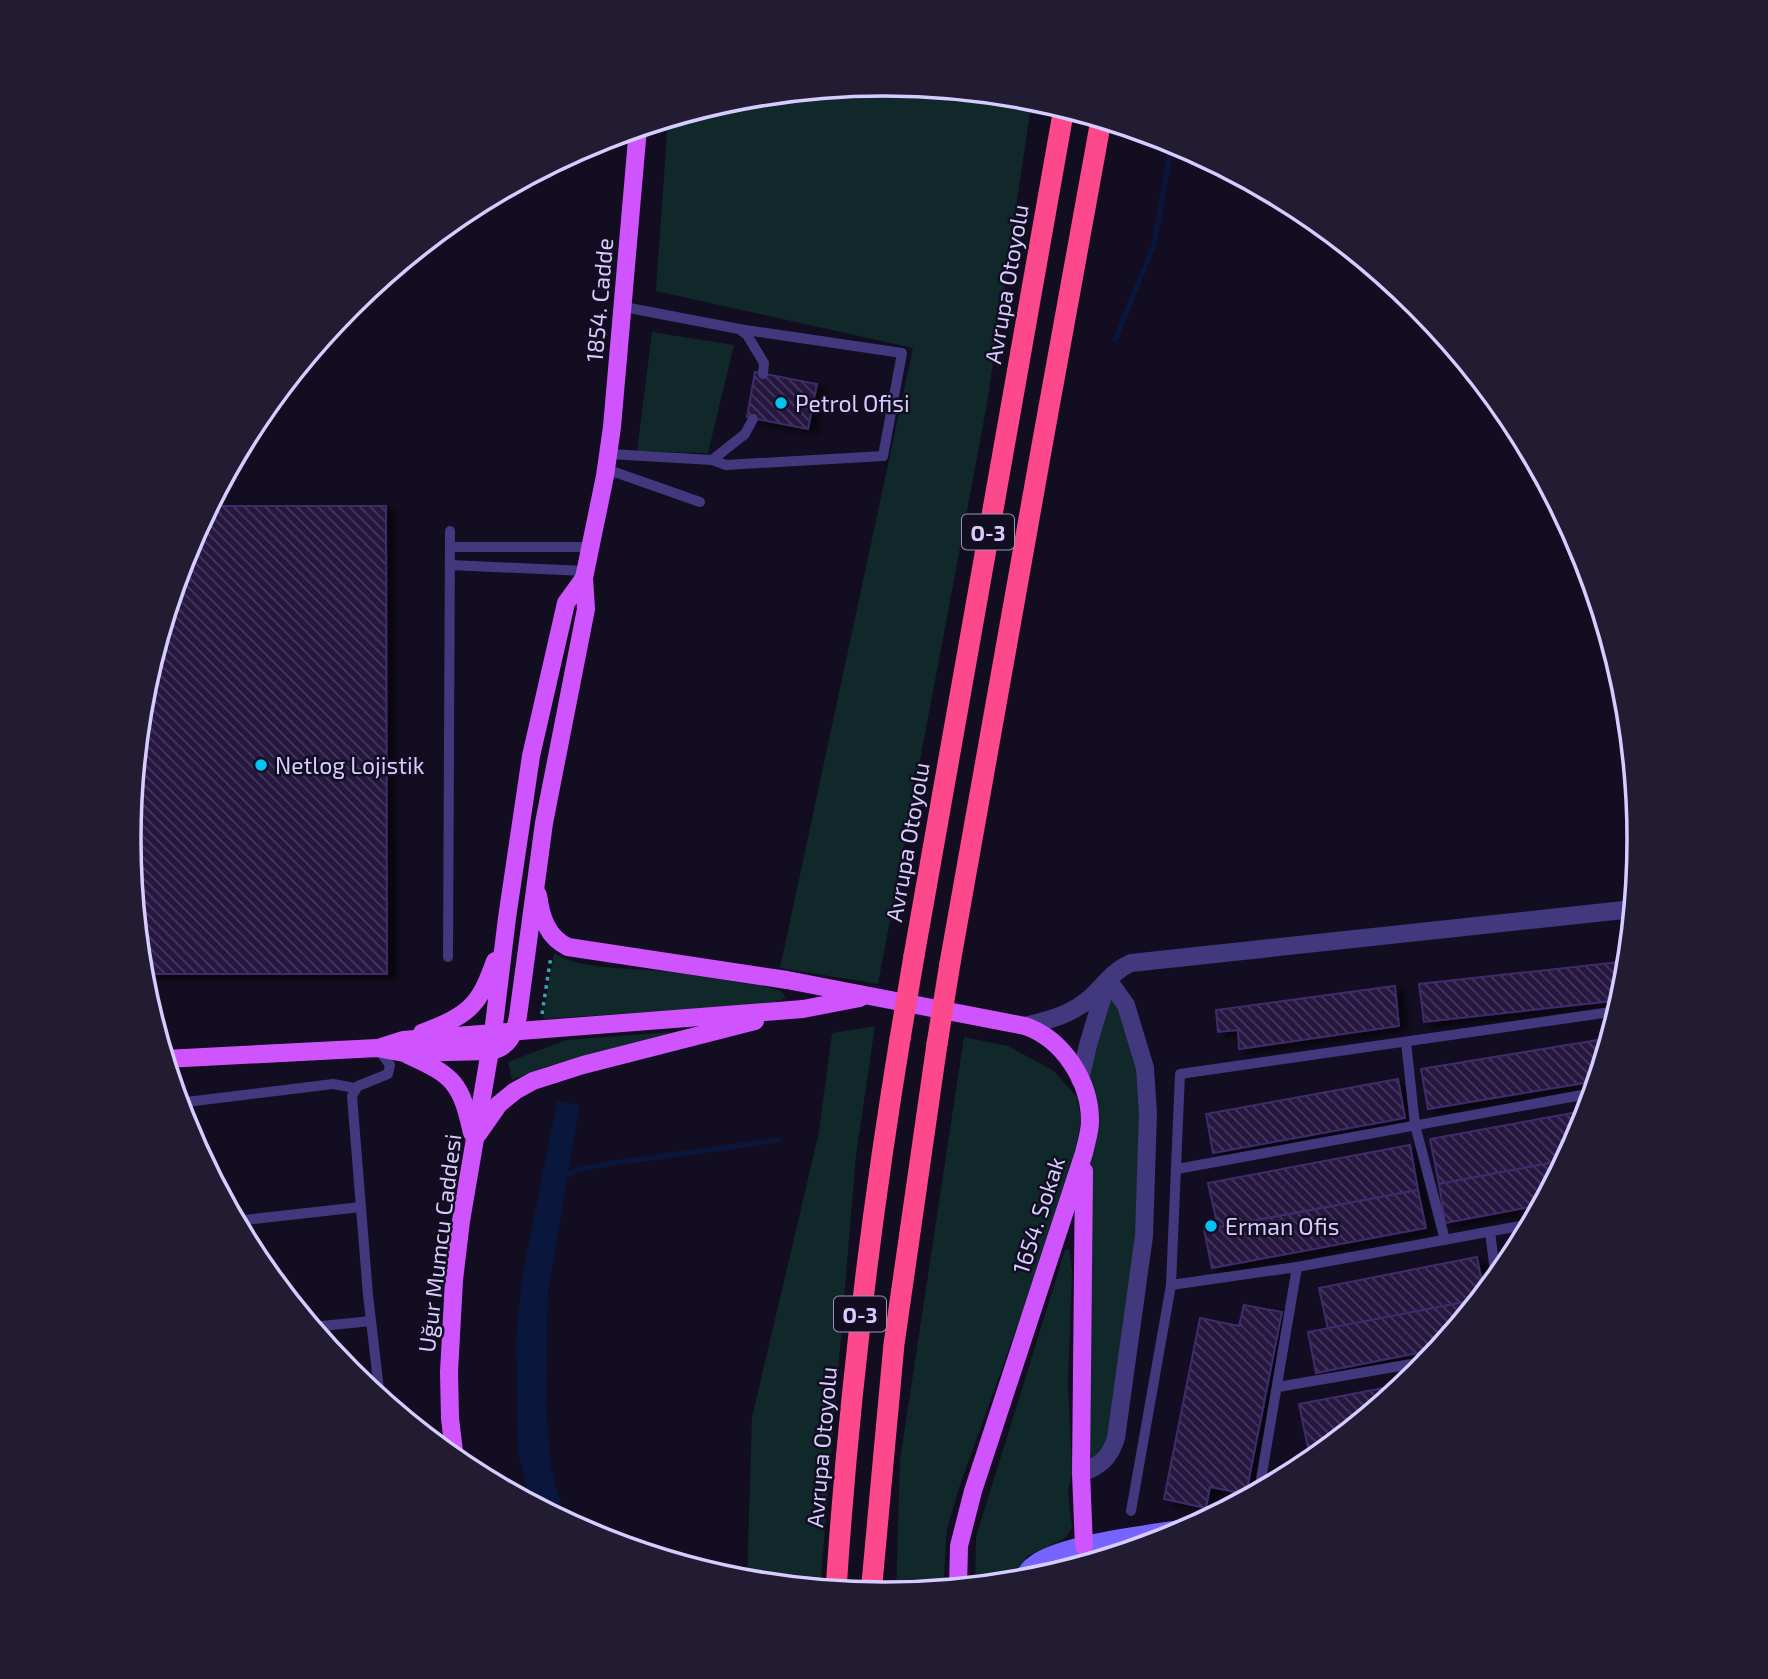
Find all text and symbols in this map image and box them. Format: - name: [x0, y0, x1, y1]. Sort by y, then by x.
- street label: Avrupa Otoyolu: [978, 202, 1034, 366]
- street label: 1854. Cadde: [580, 237, 618, 363]
- place label: Petrol Ofisi: [795, 389, 910, 417]
- marker: Petrol Ofisi: [773, 395, 789, 411]
- road number: O-3: [962, 514, 1014, 550]
- place label: Netlog Lojistik: [275, 751, 425, 779]
- marker: Netlog Lojistik: [253, 757, 269, 773]
- street label: Avrupa Otoyolu: [879, 760, 935, 924]
- street label: Uğur Mumcu Caddesi: [412, 1132, 466, 1354]
- street label: 1654. Sokak: [1006, 1153, 1070, 1277]
- place label: Erman Ofis: [1225, 1212, 1339, 1240]
- marker: Erman Ofis: [1203, 1218, 1219, 1234]
- road number: O-3: [834, 1296, 886, 1332]
- street label: Avrupa Otoyolu: [800, 1365, 842, 1529]

